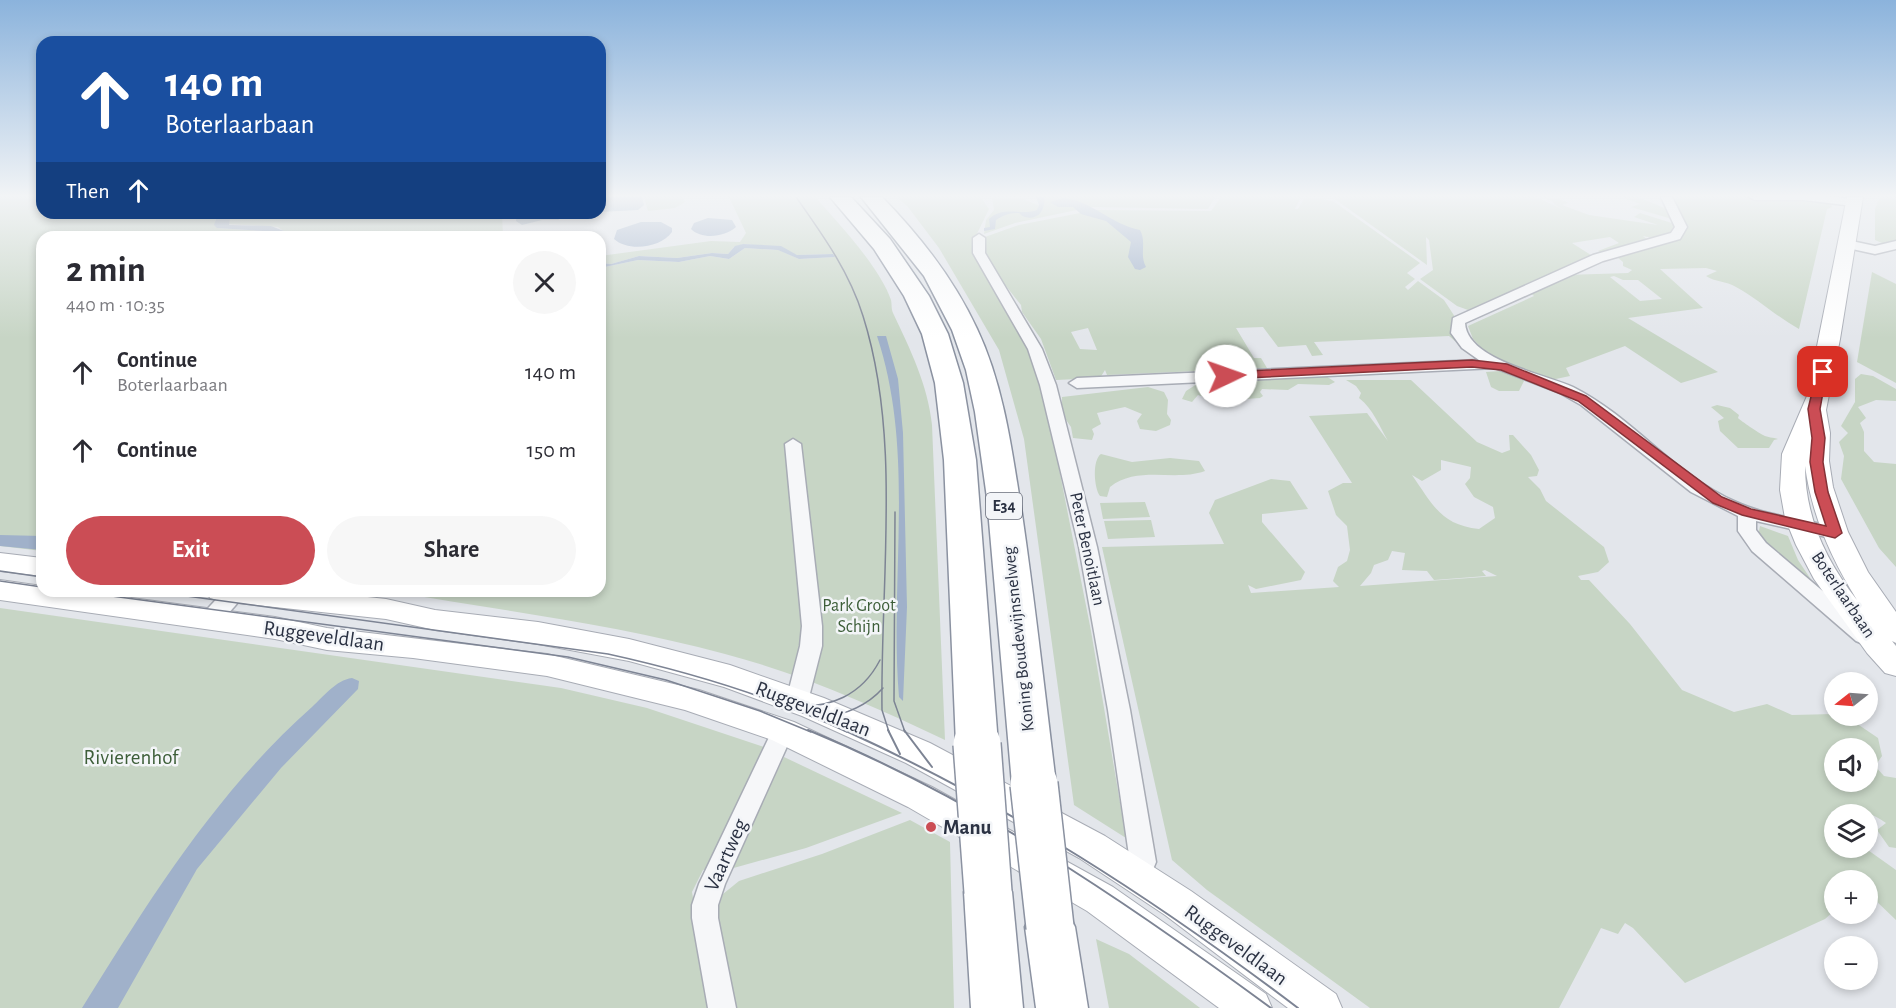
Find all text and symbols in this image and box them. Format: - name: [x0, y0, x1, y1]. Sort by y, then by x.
- icon: ahead: [66, 60, 144, 138]
- text: 140 m: [165, 62, 263, 104]
- text: Boterlaarbaan: [165, 111, 315, 138]
- icon: ahead: [122, 174, 155, 207]
- text: Then: [66, 180, 110, 202]
- button: close: [513, 251, 576, 314]
- text: 2 min: [66, 252, 146, 288]
- text: 440 m · 10:35: [66, 295, 165, 315]
- position arrow: [1194, 344, 1258, 408]
- pin: [1797, 346, 1848, 397]
- text: Continue: [117, 349, 197, 371]
- icon: arrive: [1806, 355, 1839, 388]
- icon: ahead: [66, 356, 99, 389]
- text: 140 m: [525, 361, 576, 383]
- text: Boterlaarbaan: [117, 375, 228, 395]
- icon: ahead: [66, 434, 99, 467]
- text: Continue: [117, 439, 197, 461]
- text: 150 m: [526, 439, 576, 461]
- street label: Peter Benoitlaan: [1066, 491, 1108, 607]
- road number: E34: [986, 493, 1022, 519]
- button: Exit: [66, 516, 315, 585]
- button: Share: [327, 516, 576, 585]
- street label: Koning Boudewijnsnelweg: [1000, 545, 1038, 732]
- street label: Boterlaarbaan: [1808, 549, 1878, 641]
- park label: Park Groot Schijn: [822, 597, 896, 636]
- street label: Ruggeveldlaan: [262, 617, 386, 655]
- north arrow: [1824, 672, 1878, 726]
- map controls: [1824, 672, 1878, 990]
- street label: Ruggeveldlaan: [752, 677, 874, 741]
- button: sound: [1824, 738, 1878, 792]
- park label: Rivierenhof: [84, 747, 180, 768]
- button: layers: [1824, 804, 1878, 858]
- street label: Vaartweg: [701, 815, 752, 894]
- place label: Manu: [943, 817, 992, 838]
- marker: Manu: [924, 820, 938, 834]
- button: +: [1824, 870, 1878, 924]
- street label: Ruggeveldlaan: [1181, 901, 1291, 989]
- button: −: [1824, 936, 1878, 990]

